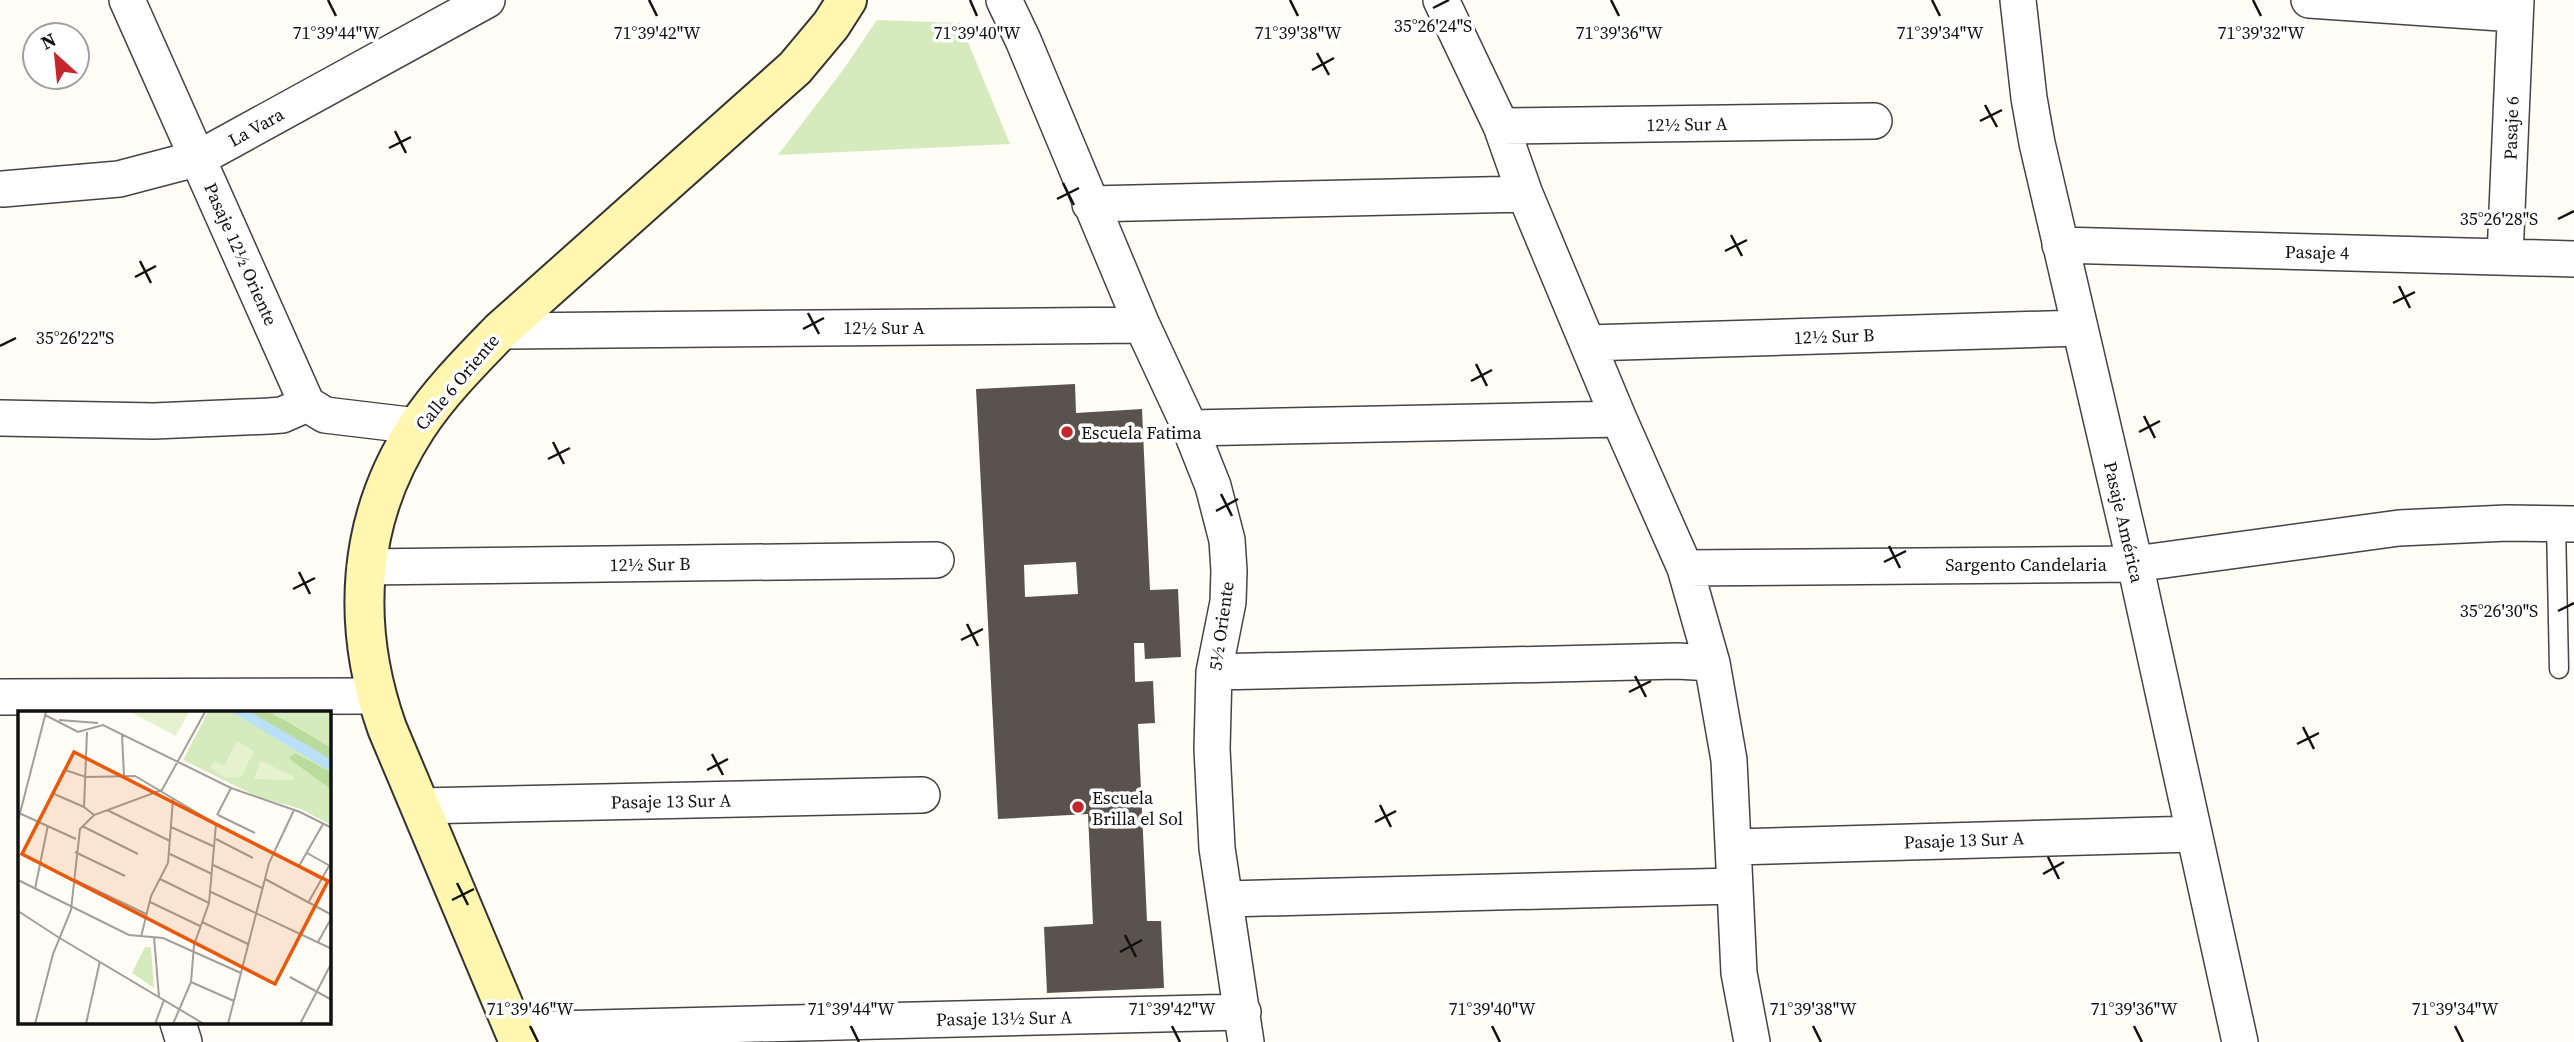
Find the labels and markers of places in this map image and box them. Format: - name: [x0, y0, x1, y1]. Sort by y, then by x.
- place label: Escuela Fatima: [1081, 420, 1203, 445]
- marker: Escuela Fatima: [1059, 424, 1075, 440]
- place label: Escuela Brilla el Sol: [1092, 785, 1183, 831]
- marker: Escuela Brilla el Sol: [1070, 799, 1086, 815]

